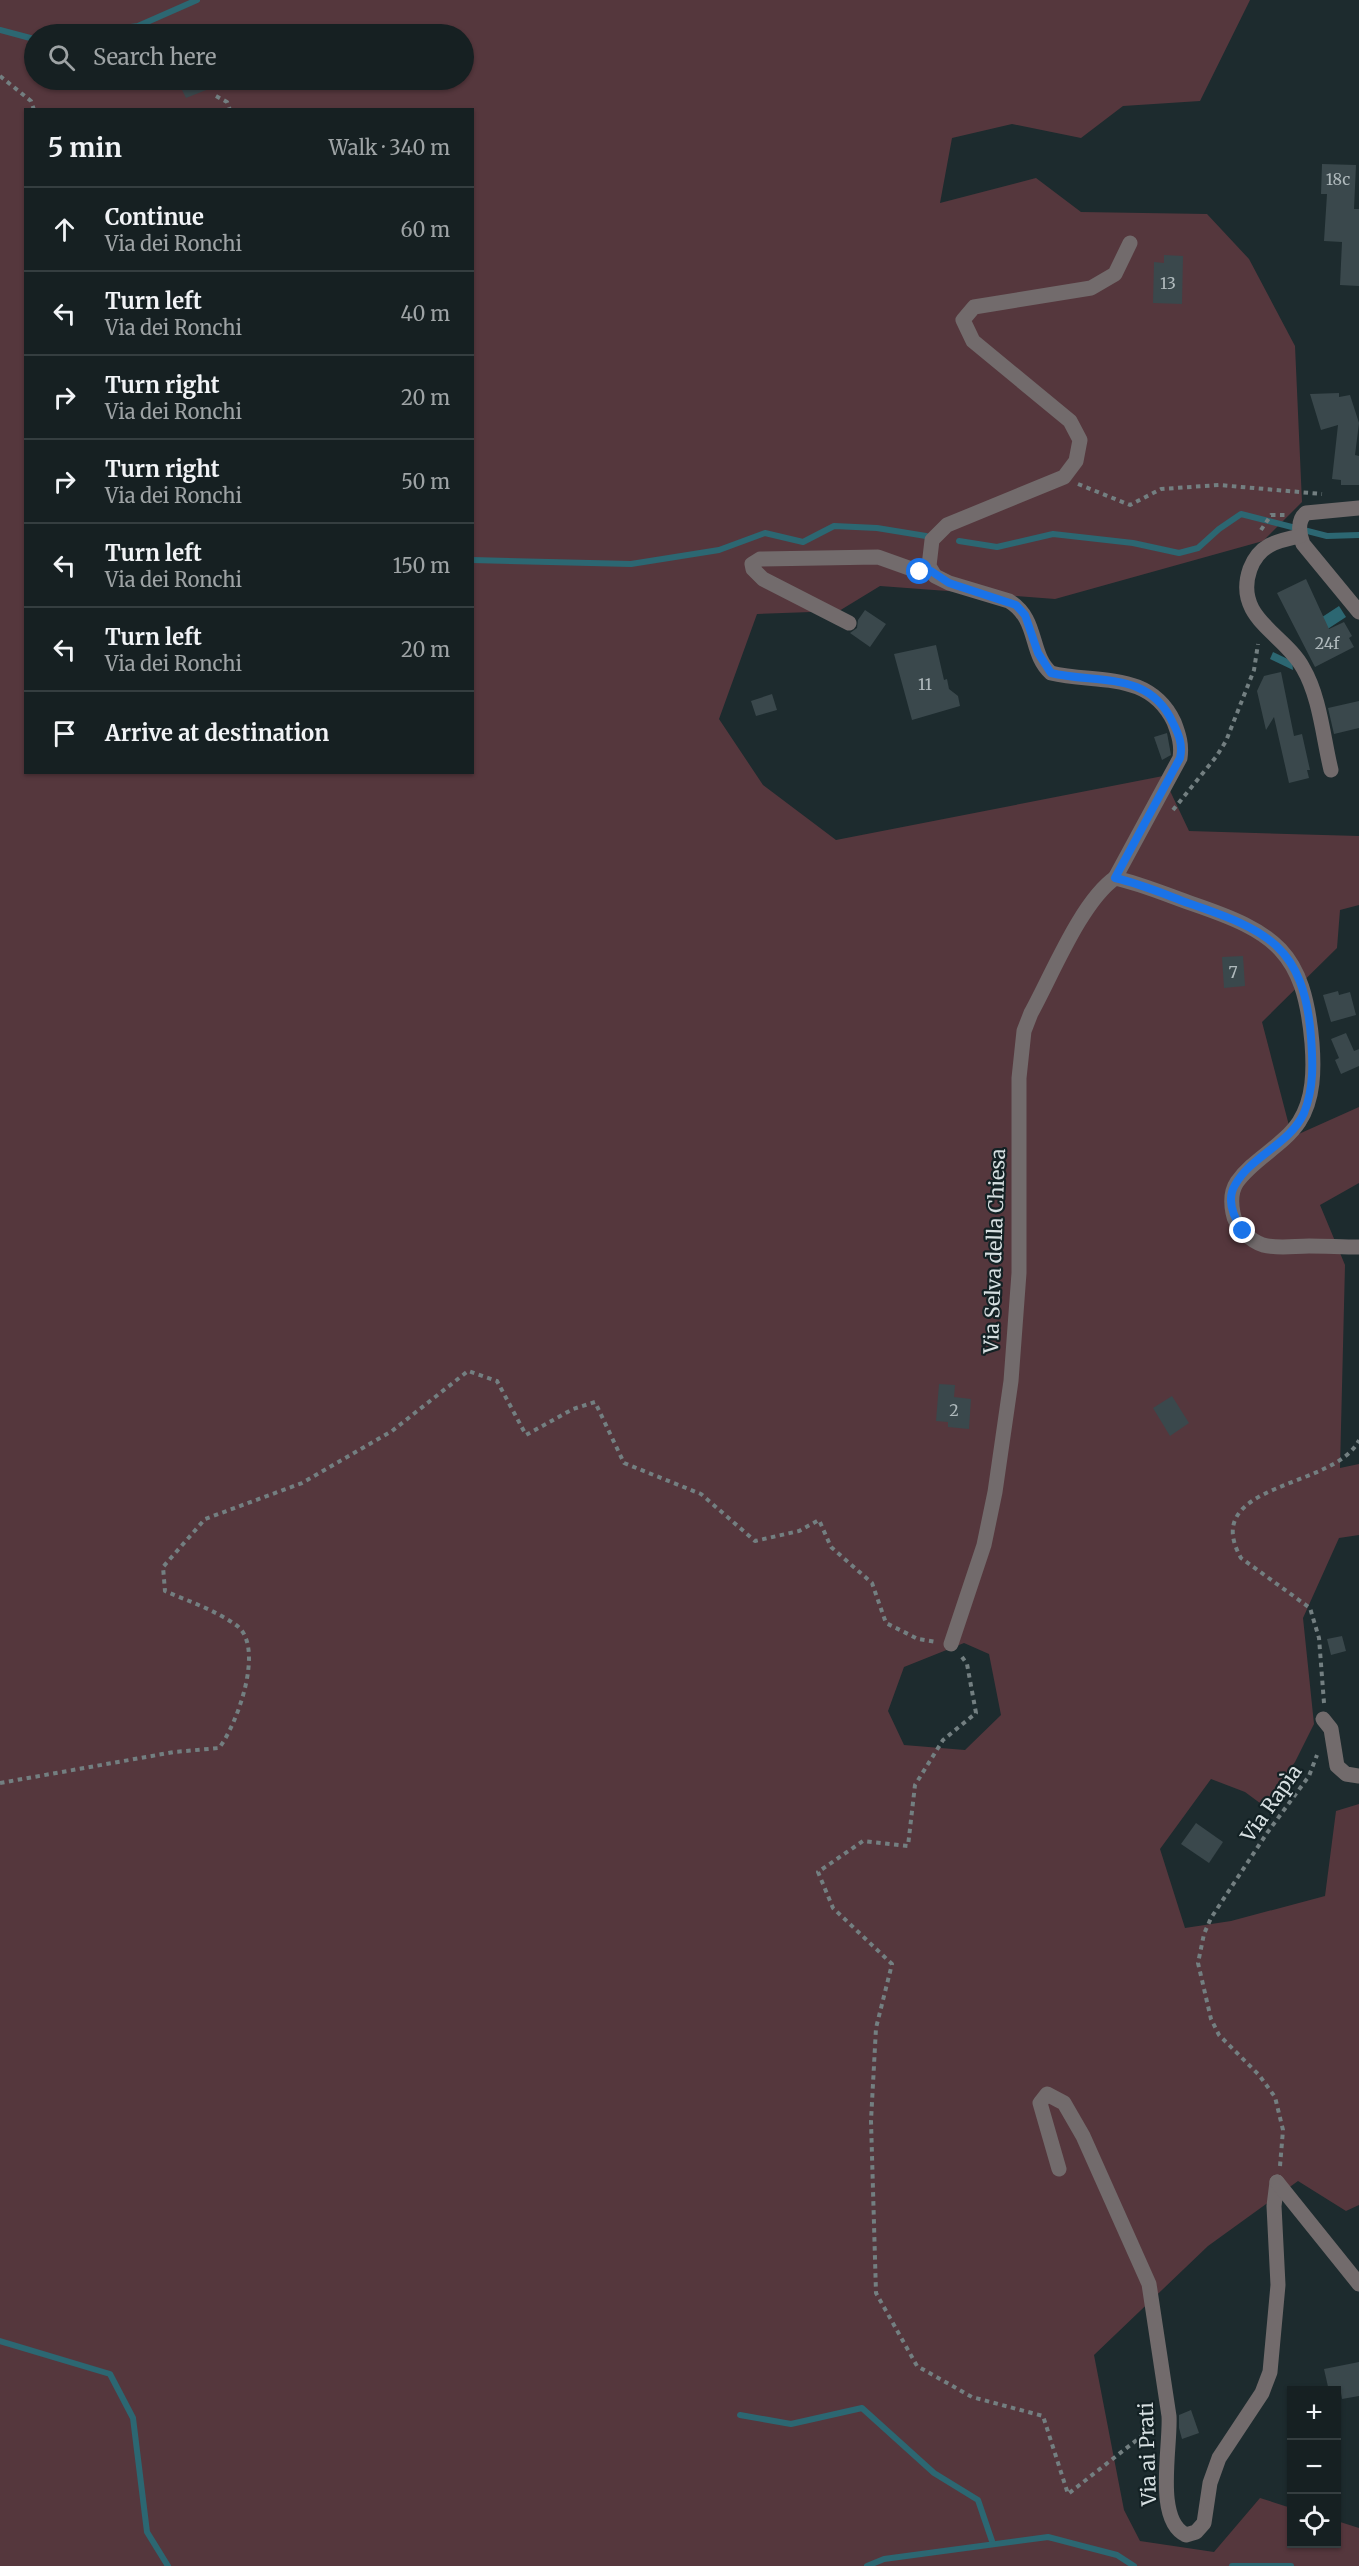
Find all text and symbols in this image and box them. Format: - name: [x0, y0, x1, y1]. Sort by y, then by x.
- search box: [24, 24, 474, 90]
- icon: search: [45, 41, 78, 74]
- text: Search here: [93, 43, 216, 71]
- text: 5 min: [48, 131, 122, 164]
- text: Walk · 340 m: [329, 135, 450, 160]
- house number: 18c: [1326, 169, 1350, 189]
- text: Continue: [105, 203, 204, 231]
- icon: ahead: [48, 213, 81, 246]
- text: 60 m: [400, 217, 450, 242]
- text: Via dei Ronchi: [105, 231, 242, 256]
- house number: 13: [1160, 273, 1176, 293]
- text: Turn left: [105, 287, 202, 315]
- icon: left: [48, 297, 81, 330]
- text: 40 m: [400, 301, 450, 326]
- text: Via dei Ronchi: [105, 315, 242, 340]
- text: Turn right: [105, 371, 219, 399]
- icon: right: [48, 381, 81, 414]
- text: 20 m: [401, 385, 450, 410]
- text: Via dei Ronchi: [105, 399, 242, 424]
- text: Turn right: [105, 455, 219, 483]
- icon: right: [48, 465, 81, 498]
- text: 50 m: [401, 469, 450, 494]
- text: Via dei Ronchi: [105, 483, 242, 508]
- text: Turn left: [105, 539, 202, 567]
- icon: left: [48, 549, 81, 582]
- text: 150 m: [393, 553, 450, 578]
- route start: [906, 558, 932, 584]
- text: Via dei Ronchi: [105, 567, 242, 592]
- text: Turn left: [105, 623, 202, 651]
- icon: left: [48, 633, 81, 666]
- house number: 24f: [1315, 633, 1340, 653]
- text: 20 m: [401, 637, 450, 662]
- text: Via dei Ronchi: [105, 651, 242, 676]
- house number: 11: [918, 674, 932, 694]
- icon: arrive: [48, 717, 81, 750]
- text: Arrive at destination: [105, 719, 329, 747]
- house number: 7: [1228, 962, 1238, 982]
- street label: Via Selva della Chiesa: [978, 1148, 1010, 1355]
- route end: [1229, 1217, 1255, 1243]
- house number: 2: [949, 1400, 959, 1420]
- street label: Via Rapìa: [1235, 1759, 1307, 1847]
- map controls: [1287, 2386, 1341, 2548]
- button: +: [1287, 2386, 1341, 2440]
- street label: Via ai Prati: [1133, 2402, 1161, 2507]
- button: −: [1287, 2440, 1341, 2494]
- button: locate: [1287, 2494, 1341, 2548]

